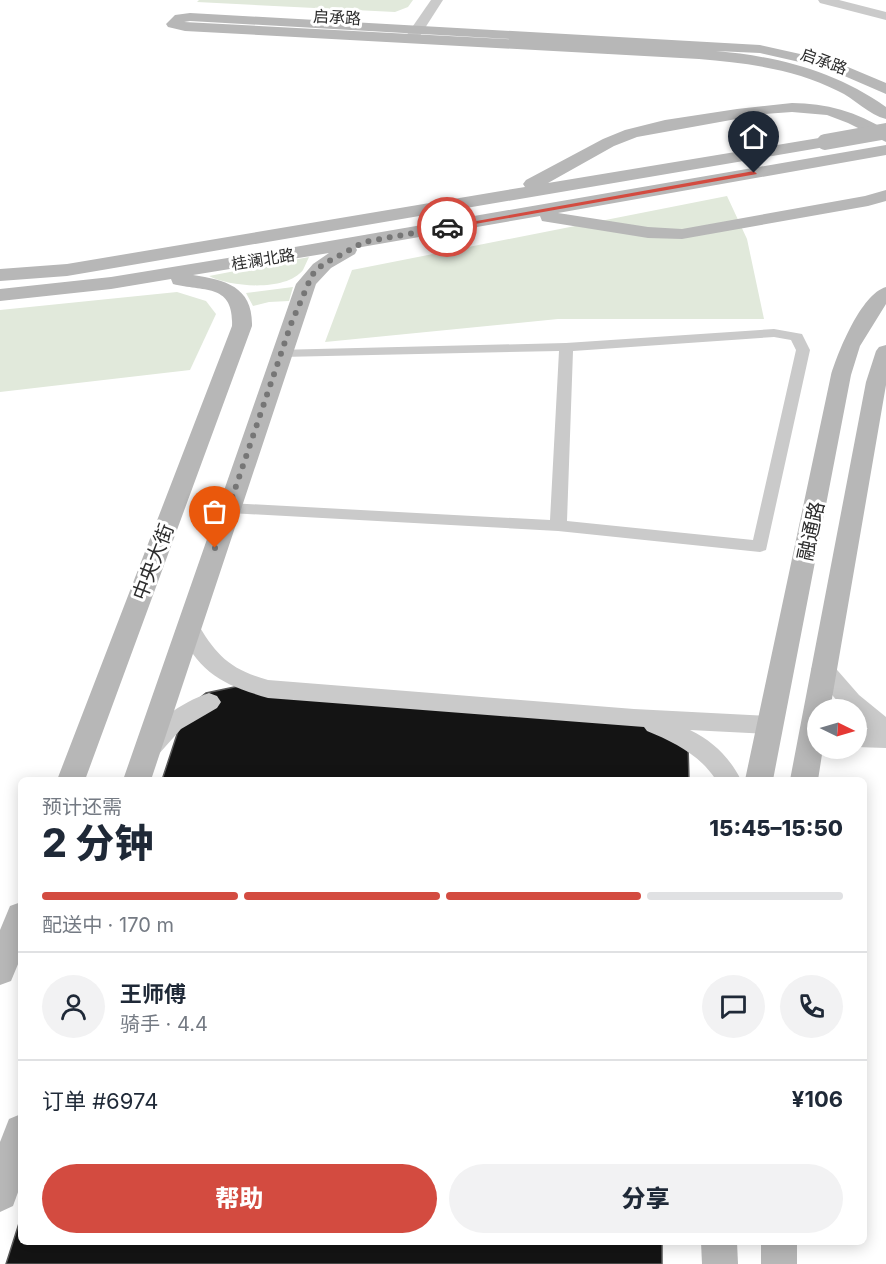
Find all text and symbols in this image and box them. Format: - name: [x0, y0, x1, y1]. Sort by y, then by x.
- street label: 启承路: [313, 6, 361, 28]
- street label: 启承路: [798, 43, 850, 79]
- pin: [728, 111, 779, 173]
- icon: home: [737, 120, 770, 153]
- courier: [417, 197, 477, 257]
- icon: car: [431, 211, 464, 244]
- street label: 桂澜北路: [230, 244, 296, 274]
- pin: [189, 486, 240, 548]
- icon: bag: [198, 495, 231, 528]
- street label: 融通路: [793, 499, 829, 563]
- street label: 中央大街: [127, 520, 179, 604]
- north arrow: [807, 699, 867, 759]
- map controls: [807, 699, 867, 759]
- text: 预计还需: [42, 795, 122, 819]
- text: 15:45–15:50: [709, 815, 843, 841]
- text: 2 分钟: [42, 819, 153, 866]
- text: 配送中 · 170 m: [42, 913, 174, 937]
- button: person: [42, 975, 105, 1038]
- button: chat: [702, 975, 765, 1038]
- button: phone: [780, 975, 843, 1038]
- text: 王师傅: [120, 981, 186, 1007]
- text: 骑手 · 4.4: [120, 1012, 208, 1036]
- text: ¥106: [792, 1086, 843, 1112]
- text: 订单 #6974: [42, 1088, 158, 1114]
- button: 帮助: [42, 1164, 437, 1233]
- button: 分享: [449, 1164, 843, 1233]

